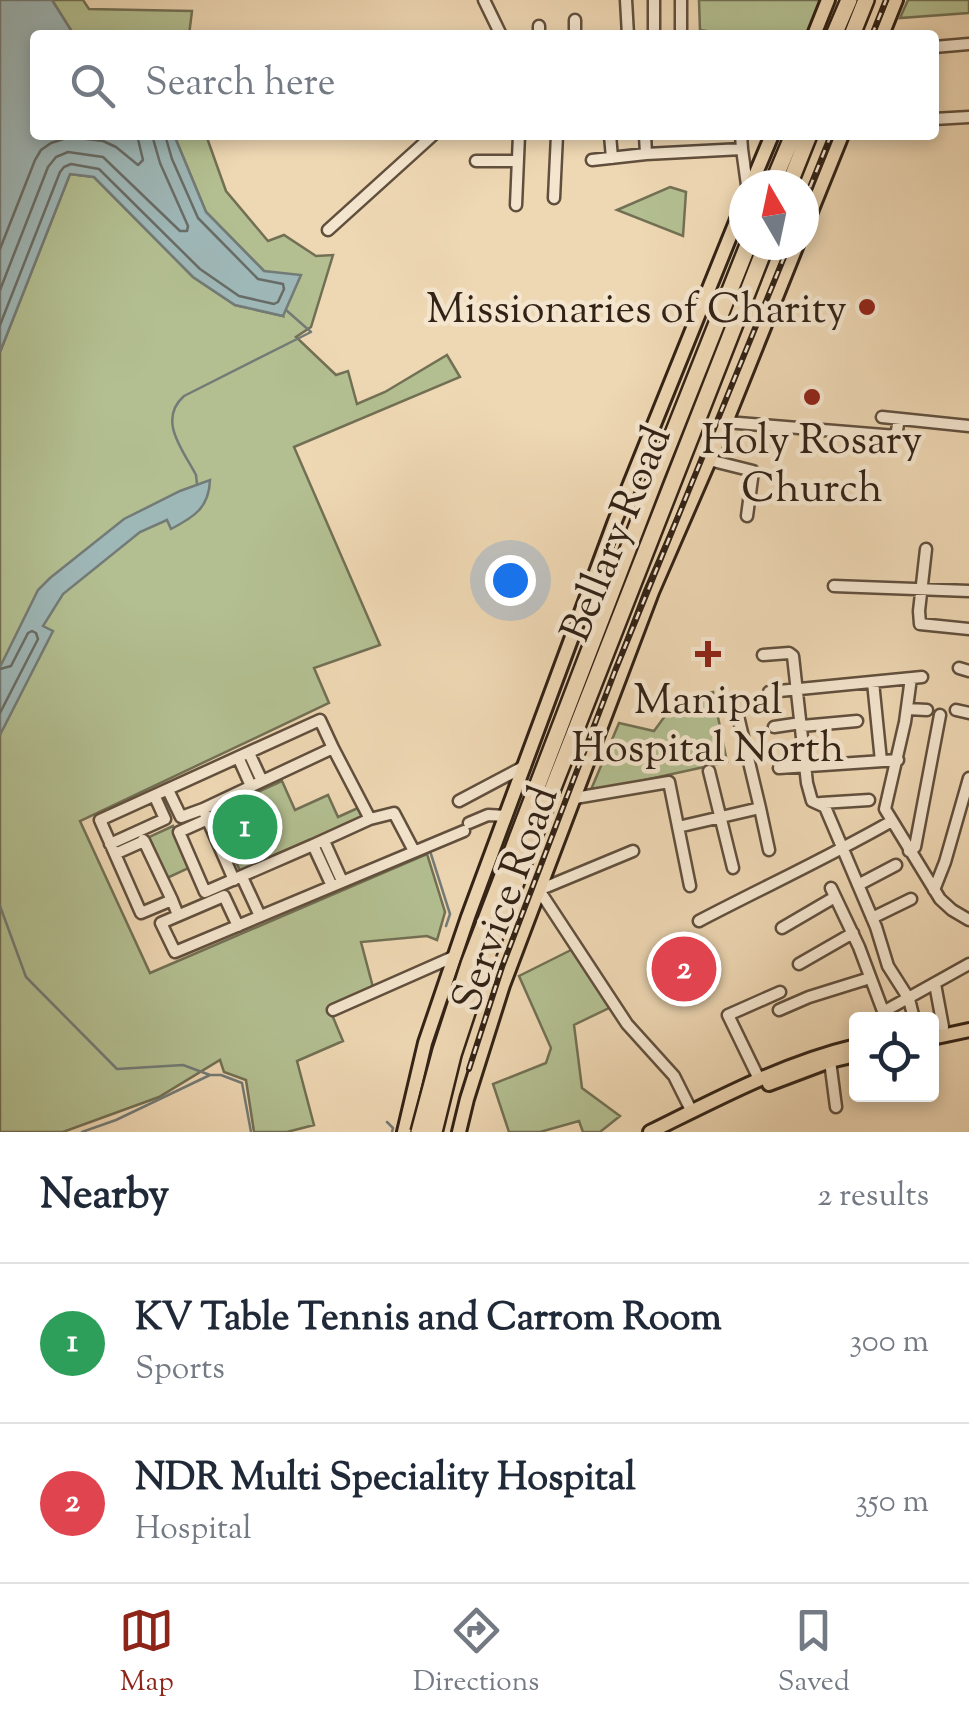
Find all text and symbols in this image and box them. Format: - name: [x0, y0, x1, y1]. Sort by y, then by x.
- search box: [30, 30, 939, 140]
- icon: search: [65, 58, 120, 113]
- text: Search here: [145, 58, 336, 112]
- north arrow: [729, 170, 819, 260]
- place label: Missionaries of Charity: [426, 282, 847, 342]
- marker: Missionaries of Charity: [856, 296, 878, 318]
- marker: Holy Rosary Church: [801, 386, 823, 408]
- place label: Holy Rosary Church: [701, 413, 923, 521]
- street label: Bellary Road: [548, 418, 689, 652]
- your location: [485, 555, 536, 606]
- marker: Manipal Hospital North: [695, 641, 721, 667]
- place label: Manipal Hospital North: [572, 673, 844, 781]
- street label: Service Road: [439, 779, 576, 1021]
- pin: 1: [212, 790, 278, 864]
- pin: 2: [652, 932, 716, 1006]
- map controls: [849, 1012, 939, 1102]
- button: locate: [849, 1012, 939, 1102]
- text: Nearby: [40, 1167, 169, 1227]
- text: 2 results: [817, 1174, 929, 1220]
- text: KV Table Tennis and Carrom Room: [135, 1293, 722, 1347]
- text: 1: [67, 1320, 78, 1366]
- text: 300 m: [849, 1320, 929, 1366]
- text: Sports: [135, 1347, 225, 1393]
- text: NDR Multi Speciality Hospital: [135, 1453, 636, 1507]
- text: 2: [65, 1480, 80, 1526]
- text: 350 m: [855, 1480, 929, 1526]
- text: Hospital: [135, 1507, 252, 1553]
- tab: Map: [119, 1603, 174, 1703]
- tab: Directions: [413, 1603, 539, 1703]
- tab: Saved: [778, 1603, 850, 1703]

